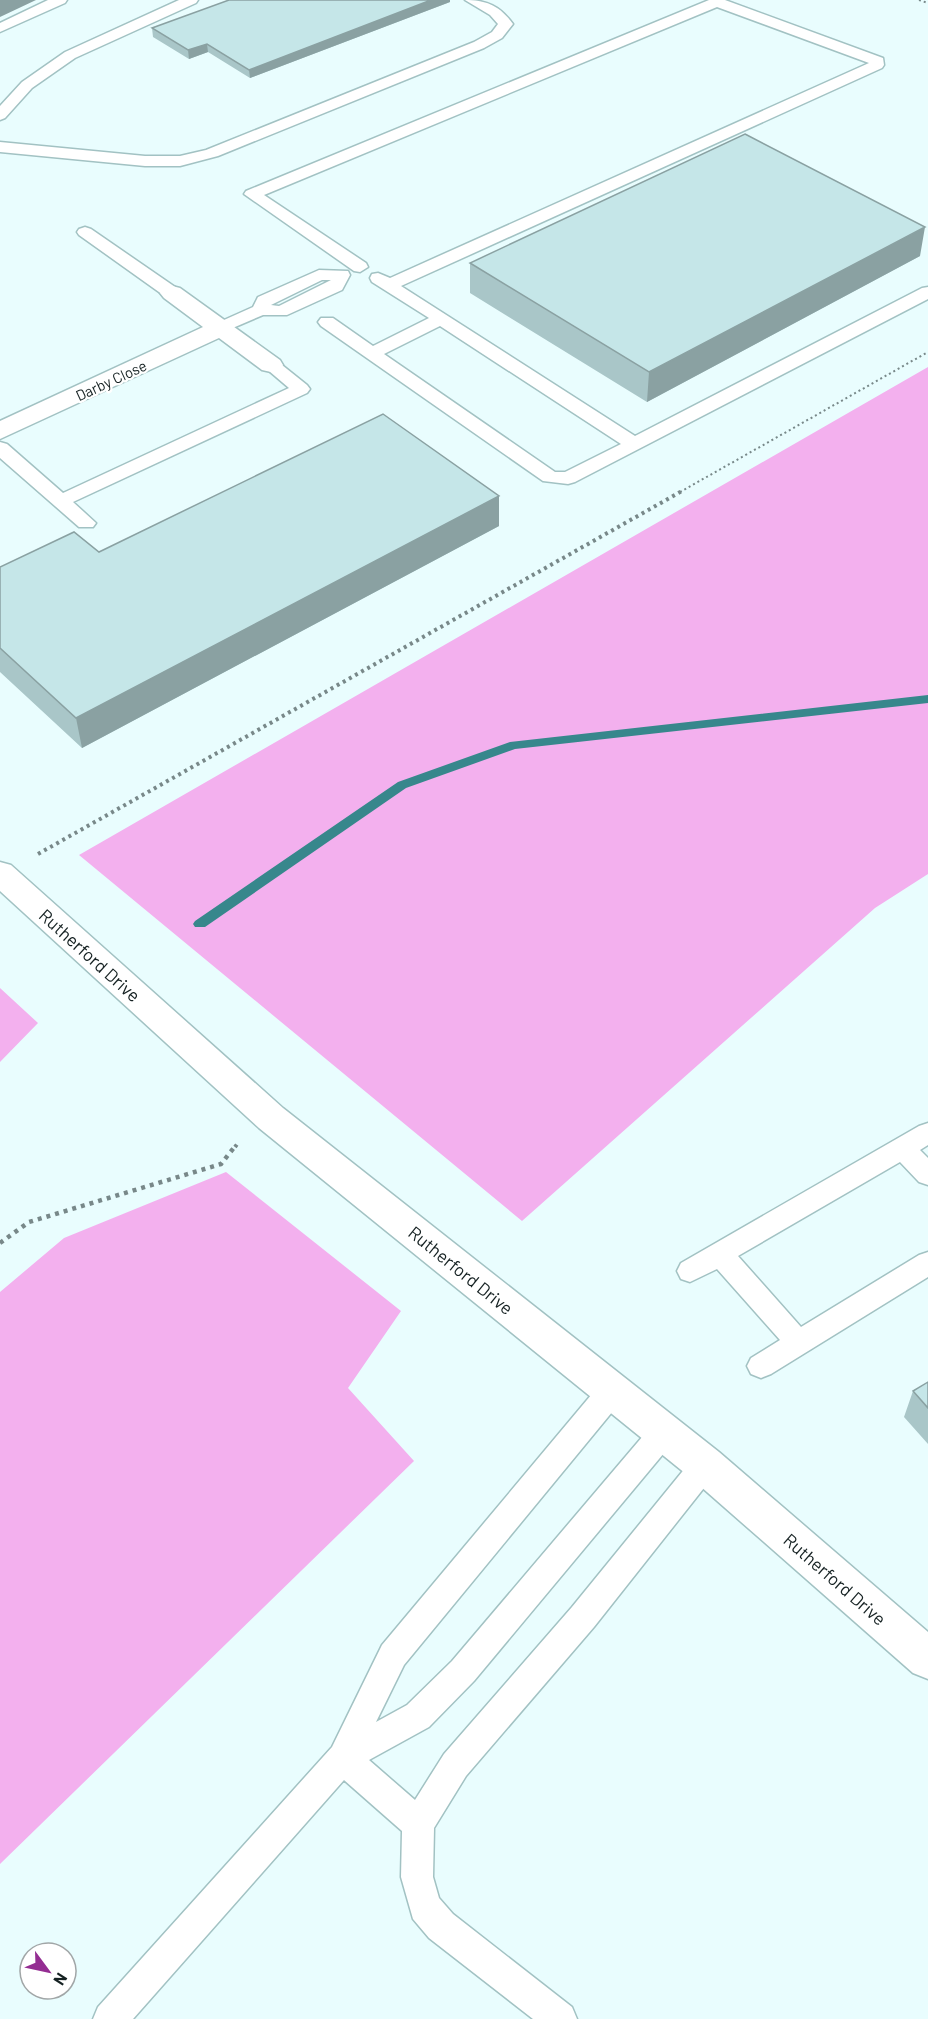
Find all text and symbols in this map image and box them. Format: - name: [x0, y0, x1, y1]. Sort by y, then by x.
- street label: Darby Close: [73, 356, 149, 404]
- street label: Rutherford Drive: [35, 904, 145, 1006]
- street label: Rutherford Drive: [404, 1221, 518, 1319]
- street label: Rutherford Drive: [779, 1529, 891, 1629]
- north arrow: [18, 1941, 78, 2001]
- text: N: [50, 1970, 72, 1989]

